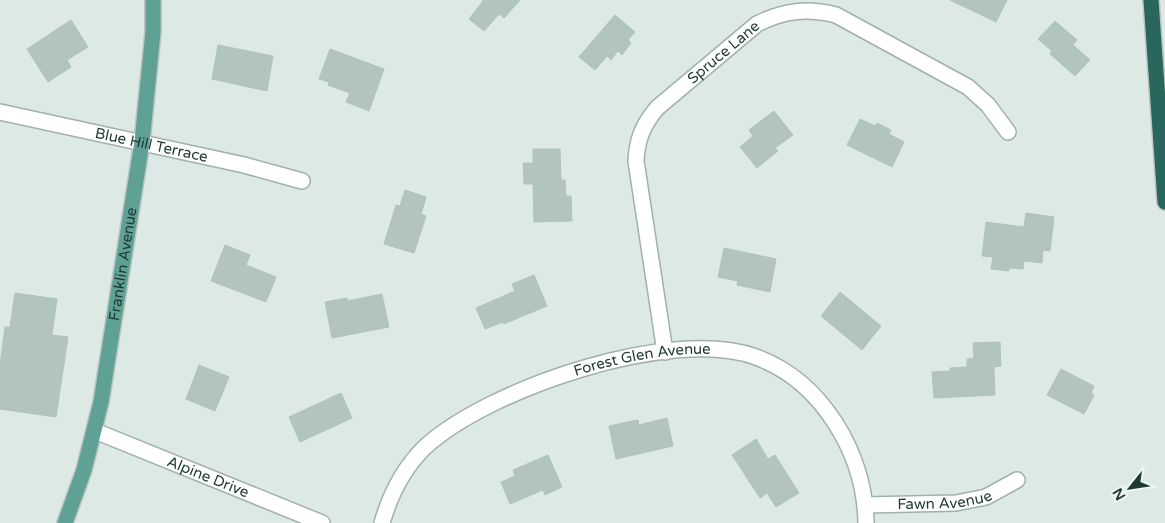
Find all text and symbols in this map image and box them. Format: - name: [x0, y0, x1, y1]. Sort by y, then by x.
- street label: Spruce Lane: [684, 17, 763, 88]
- street label: Blue Hill Terrace: [93, 124, 210, 166]
- street label: Franklin Avenue: [105, 206, 141, 322]
- street label: Forest Glen Avenue: [571, 340, 711, 380]
- street label: Alpine Drive: [165, 452, 252, 501]
- north arrow: [1105, 463, 1155, 513]
- text: N: [1109, 485, 1129, 503]
- street label: Fawn Avenue: [897, 486, 995, 513]

